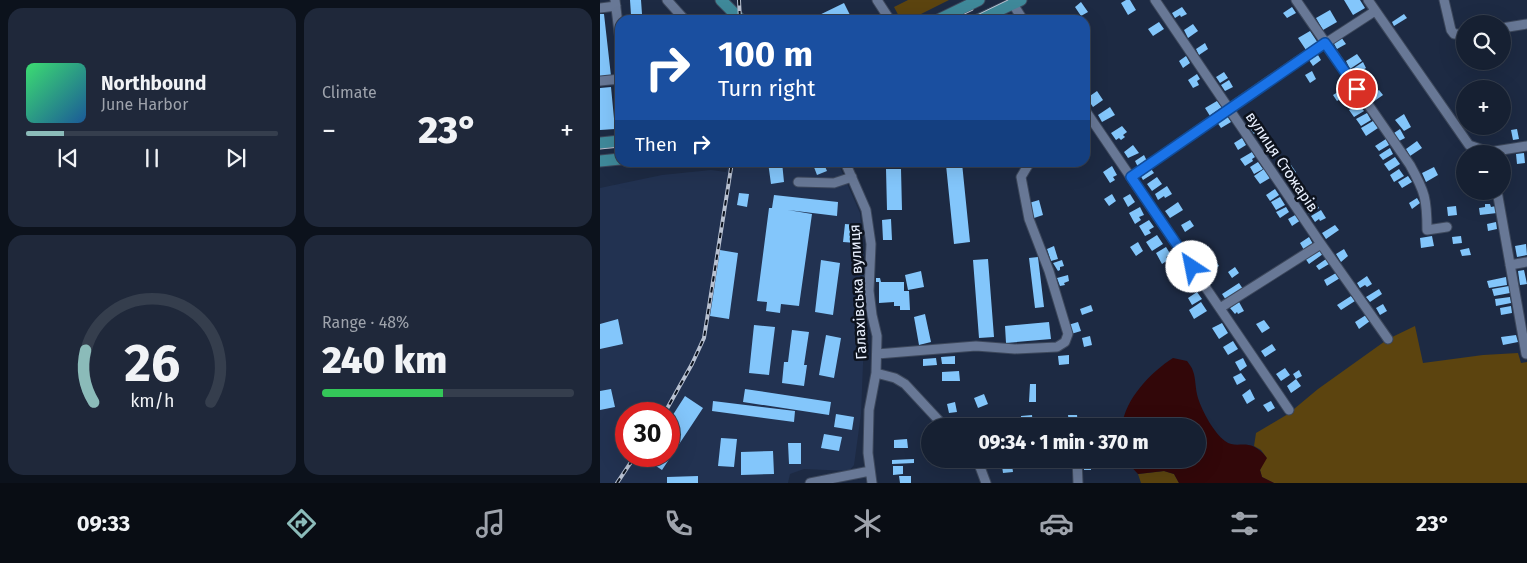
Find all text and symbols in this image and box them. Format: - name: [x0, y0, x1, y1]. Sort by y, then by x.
- map controls: [1456, 15, 1511, 200]
- button: search: [1456, 15, 1511, 70]
- text: 100 m: [718, 33, 813, 75]
- icon: right: [635, 35, 700, 100]
- pin: [1336, 68, 1378, 110]
- text: Northbound: [101, 72, 206, 95]
- text: Turn right: [718, 75, 815, 102]
- icon: arrive: [1343, 75, 1371, 103]
- button: +: [1456, 80, 1511, 135]
- text: Climate: [322, 83, 377, 102]
- text: June Harbor: [101, 95, 188, 114]
- text: 23°: [418, 107, 478, 153]
- street label: вулиця Стожарів: [1242, 108, 1322, 216]
- text: −: [322, 114, 336, 147]
- text: +: [560, 114, 574, 147]
- icon: right: [687, 130, 715, 158]
- text: Then: [635, 133, 677, 156]
- icon: previous: [54, 144, 82, 172]
- icon: pause: [138, 144, 166, 172]
- icon: next: [222, 144, 250, 172]
- button: −: [1456, 145, 1511, 200]
- street label: Галахівська вулиця: [845, 224, 871, 360]
- position arrow: [1165, 240, 1217, 292]
- text: Range · 48%: [322, 313, 409, 332]
- text: 26: [124, 332, 180, 395]
- text: 240 km: [322, 337, 447, 383]
- text: km/h: [130, 390, 174, 412]
- speed limit sign: 30: [615, 402, 680, 467]
- text: 09:34 · 1 min · 370 m: [978, 431, 1149, 454]
- icon: directions: [284, 506, 319, 541]
- icon: music: [473, 506, 508, 541]
- icon: phone: [661, 506, 696, 541]
- icon: climate: [850, 506, 885, 541]
- icon: car: [1039, 506, 1074, 541]
- icon: filters: [1227, 506, 1262, 541]
- text: 09:33: [77, 510, 130, 537]
- text: 23°: [1416, 510, 1450, 537]

